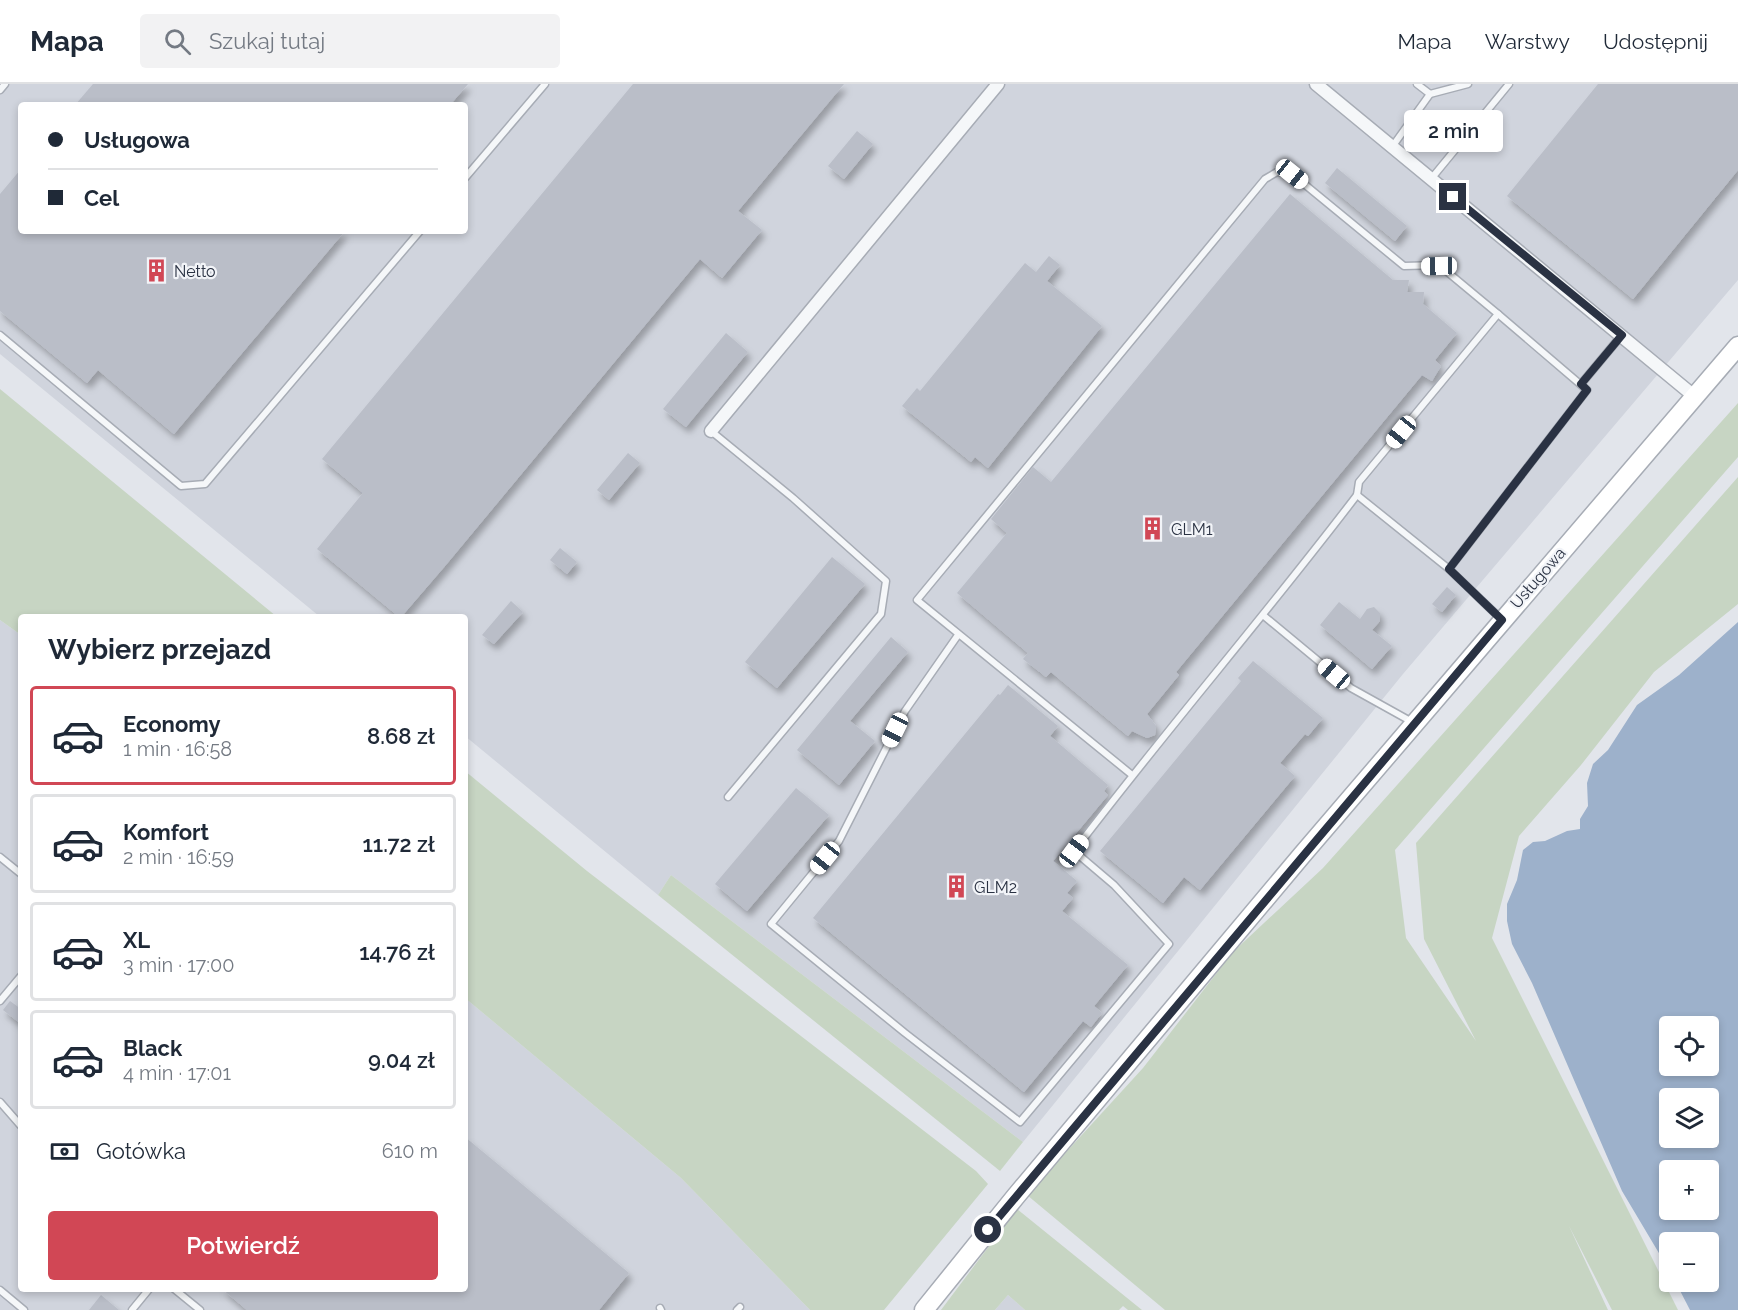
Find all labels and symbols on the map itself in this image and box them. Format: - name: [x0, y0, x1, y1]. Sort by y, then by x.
- callout: 2 min: [1404, 110, 1502, 152]
- car: [1272, 156, 1312, 192]
- route end: [1439, 183, 1466, 210]
- car: [1421, 257, 1457, 275]
- building icon: Netto: [143, 258, 169, 284]
- place label: Netto: [174, 262, 216, 281]
- car: [1383, 412, 1419, 452]
- building icon: GLM1: [1140, 516, 1166, 542]
- place label: GLM1: [1171, 520, 1213, 539]
- street label: Usługowa: [1506, 544, 1570, 612]
- car: [1314, 656, 1354, 692]
- car: [879, 710, 911, 750]
- car: [1056, 831, 1092, 871]
- car: [807, 838, 843, 878]
- building icon: GLM2: [943, 874, 969, 900]
- place label: GLM2: [974, 878, 1017, 897]
- route start: [974, 1216, 1001, 1243]

